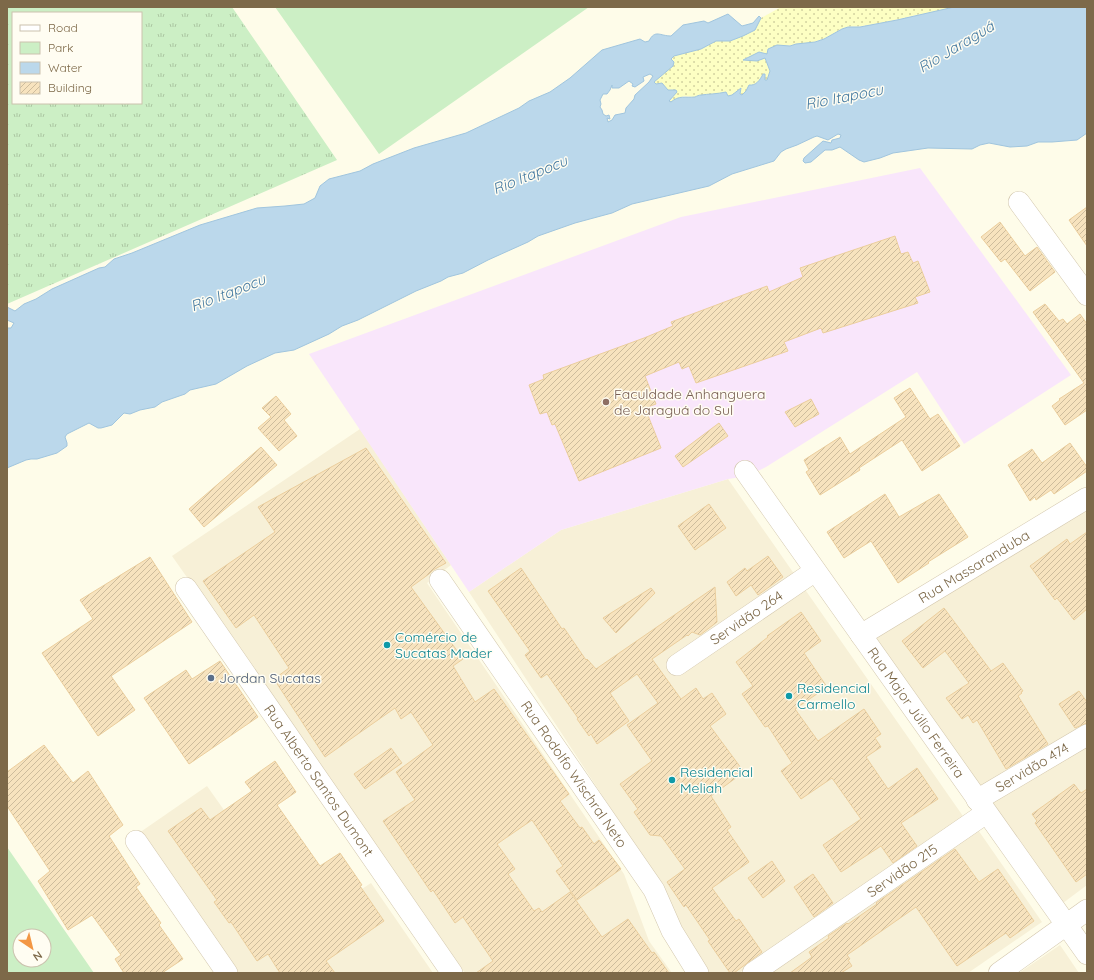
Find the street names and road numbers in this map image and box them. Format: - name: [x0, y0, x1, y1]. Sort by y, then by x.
- street label: Rua Massaranduba: [915, 526, 1033, 607]
- street label: Servidão 264: [706, 586, 786, 649]
- street label: Rua Major Júlio Ferreira: [864, 644, 969, 782]
- street label: Rua Rodolfo Wischral Neto: [517, 697, 631, 851]
- street label: Rua Alberto Santos Dumont: [260, 701, 378, 860]
- street label: Servidão 474: [992, 739, 1072, 796]
- street label: Servidão 215: [863, 840, 941, 901]

